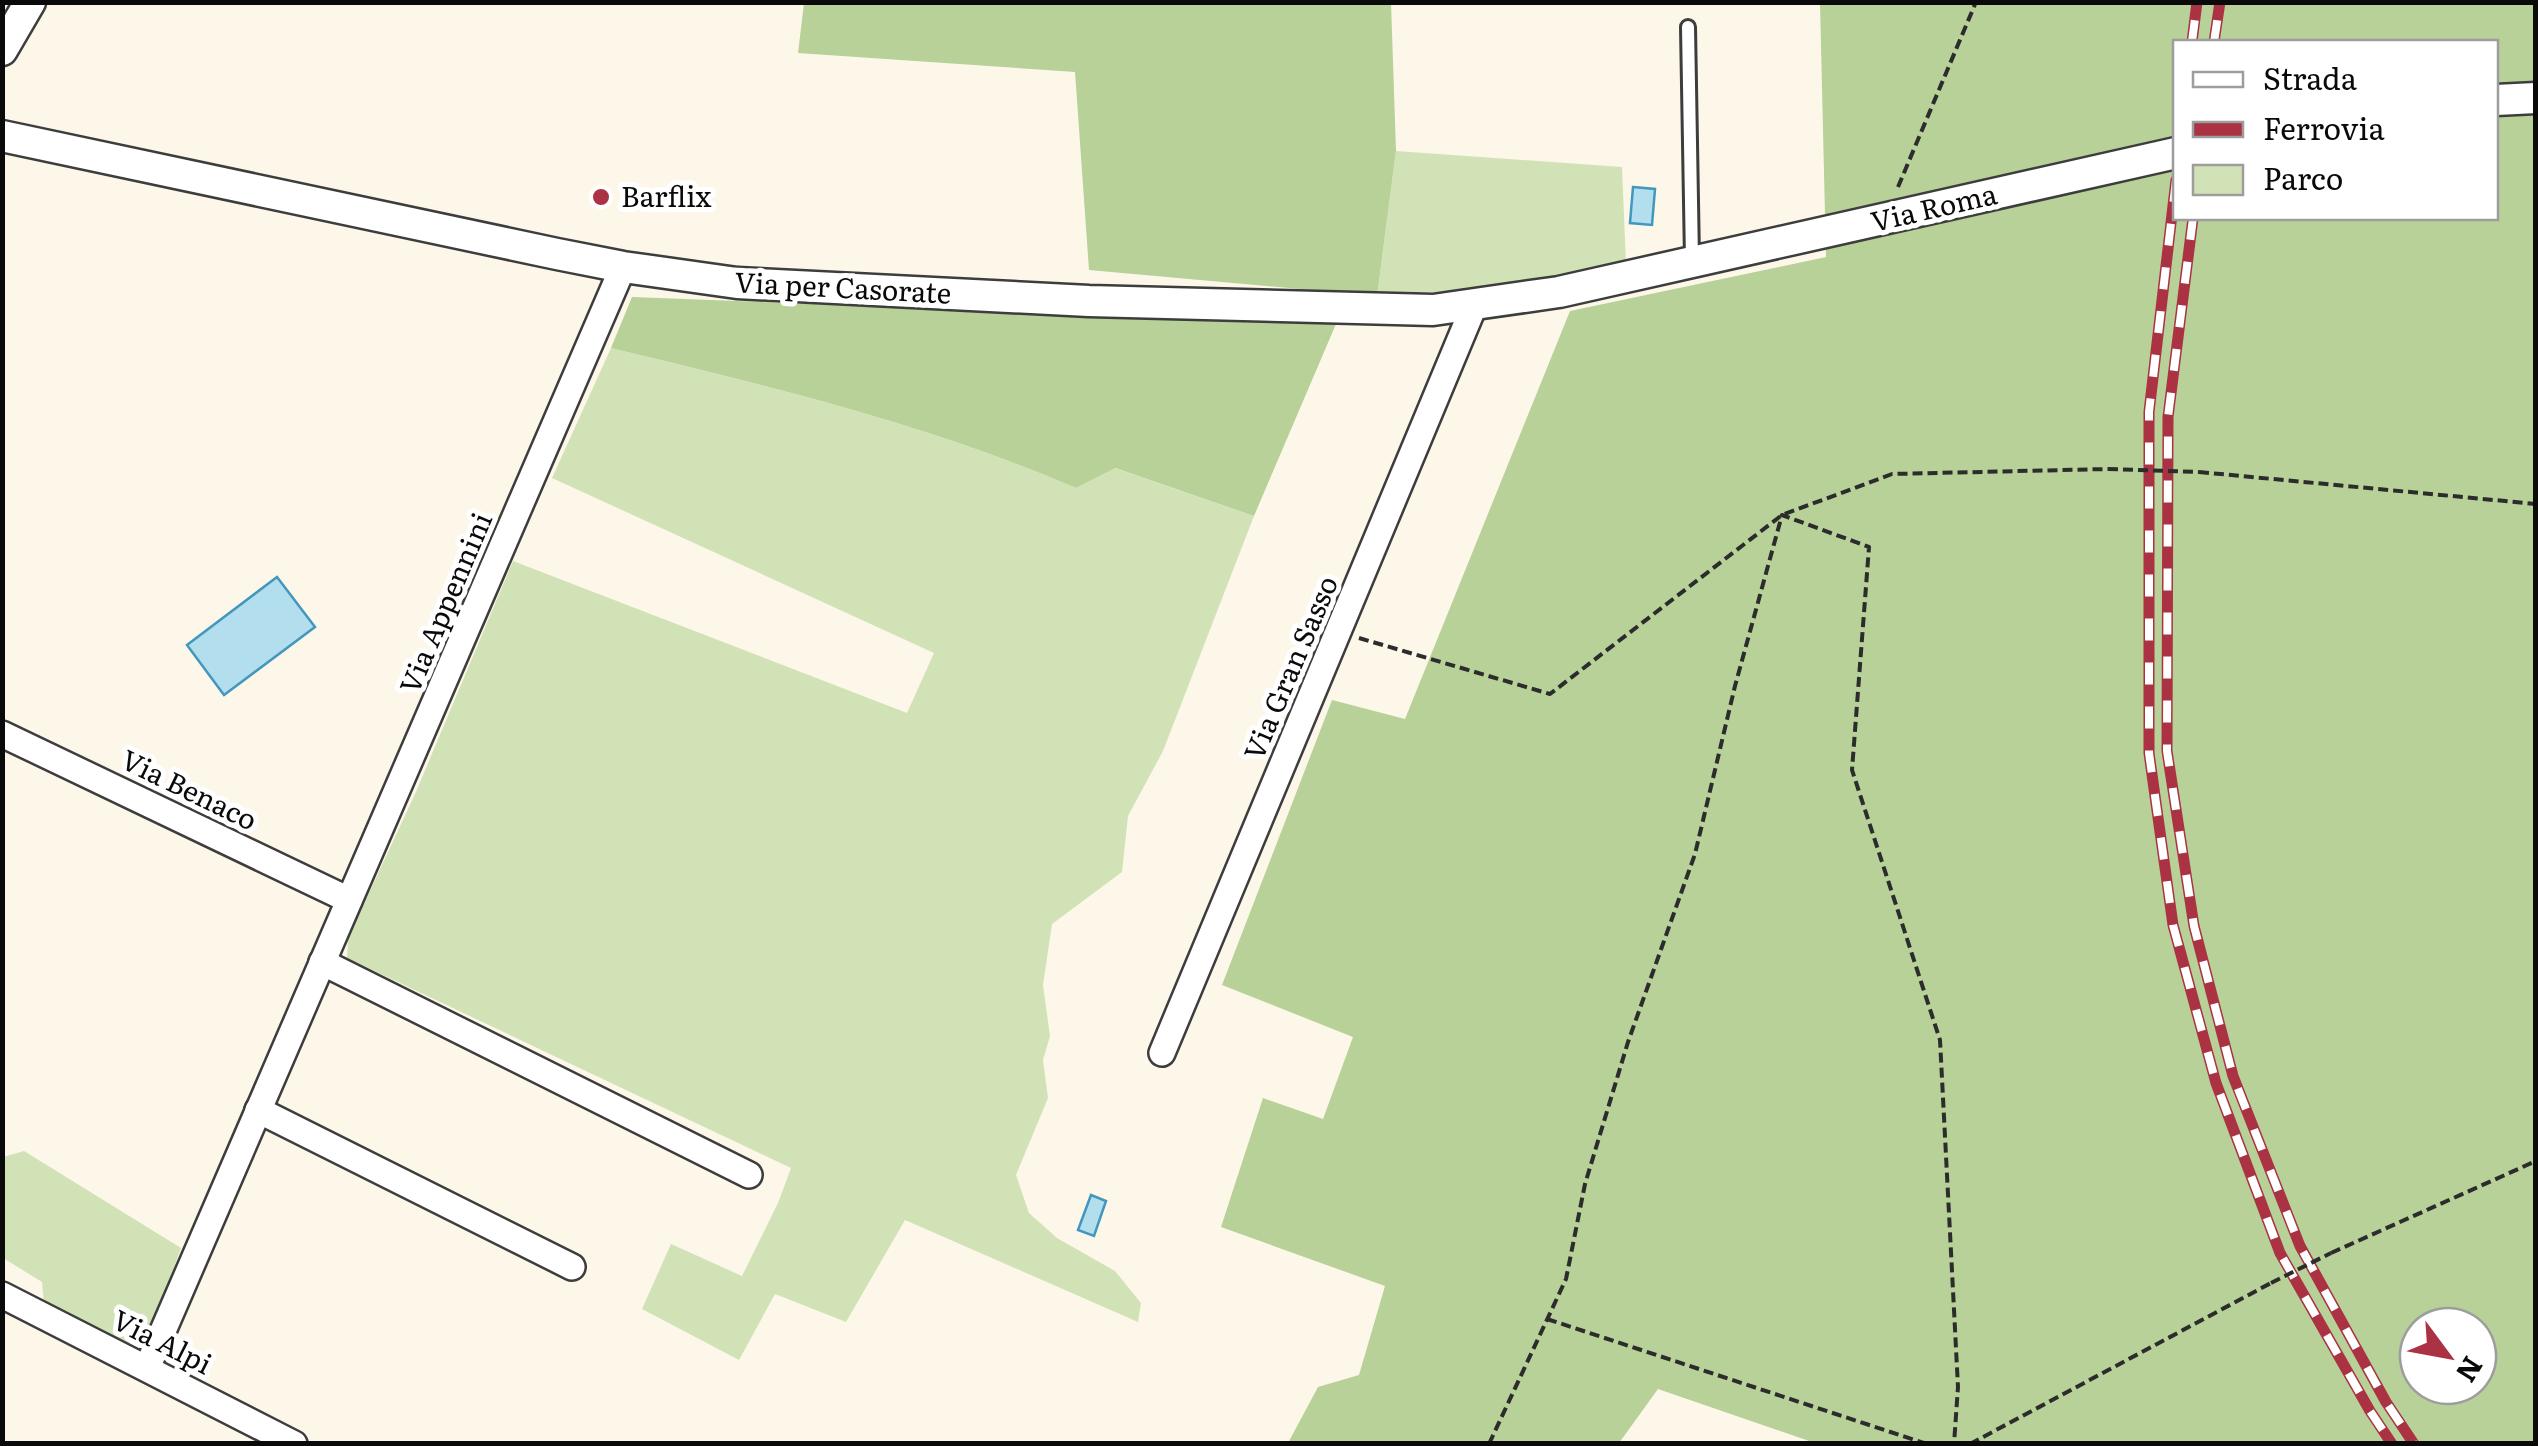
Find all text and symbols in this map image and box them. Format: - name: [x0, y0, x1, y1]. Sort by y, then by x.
- legend: [2173, 40, 2498, 220]
- text: Strada: [2263, 55, 2358, 99]
- text: Ferrovia: [2263, 105, 2385, 149]
- text: Parco: [2263, 155, 2343, 199]
- street label: Via Roma: [1866, 171, 2001, 241]
- place label: Barflix: [621, 174, 711, 216]
- marker: Barflix: [590, 186, 612, 208]
- street label: Via per Casorate: [734, 259, 952, 313]
- street label: Via Appennini: [387, 505, 501, 699]
- street label: Via Gran Sasso: [1231, 569, 1347, 766]
- street label: Via Benaco: [115, 737, 265, 839]
- street label: Via Alpi: [106, 1297, 220, 1383]
- north arrow: [2398, 1306, 2498, 1406]
- text: N: [2447, 1349, 2495, 1391]

